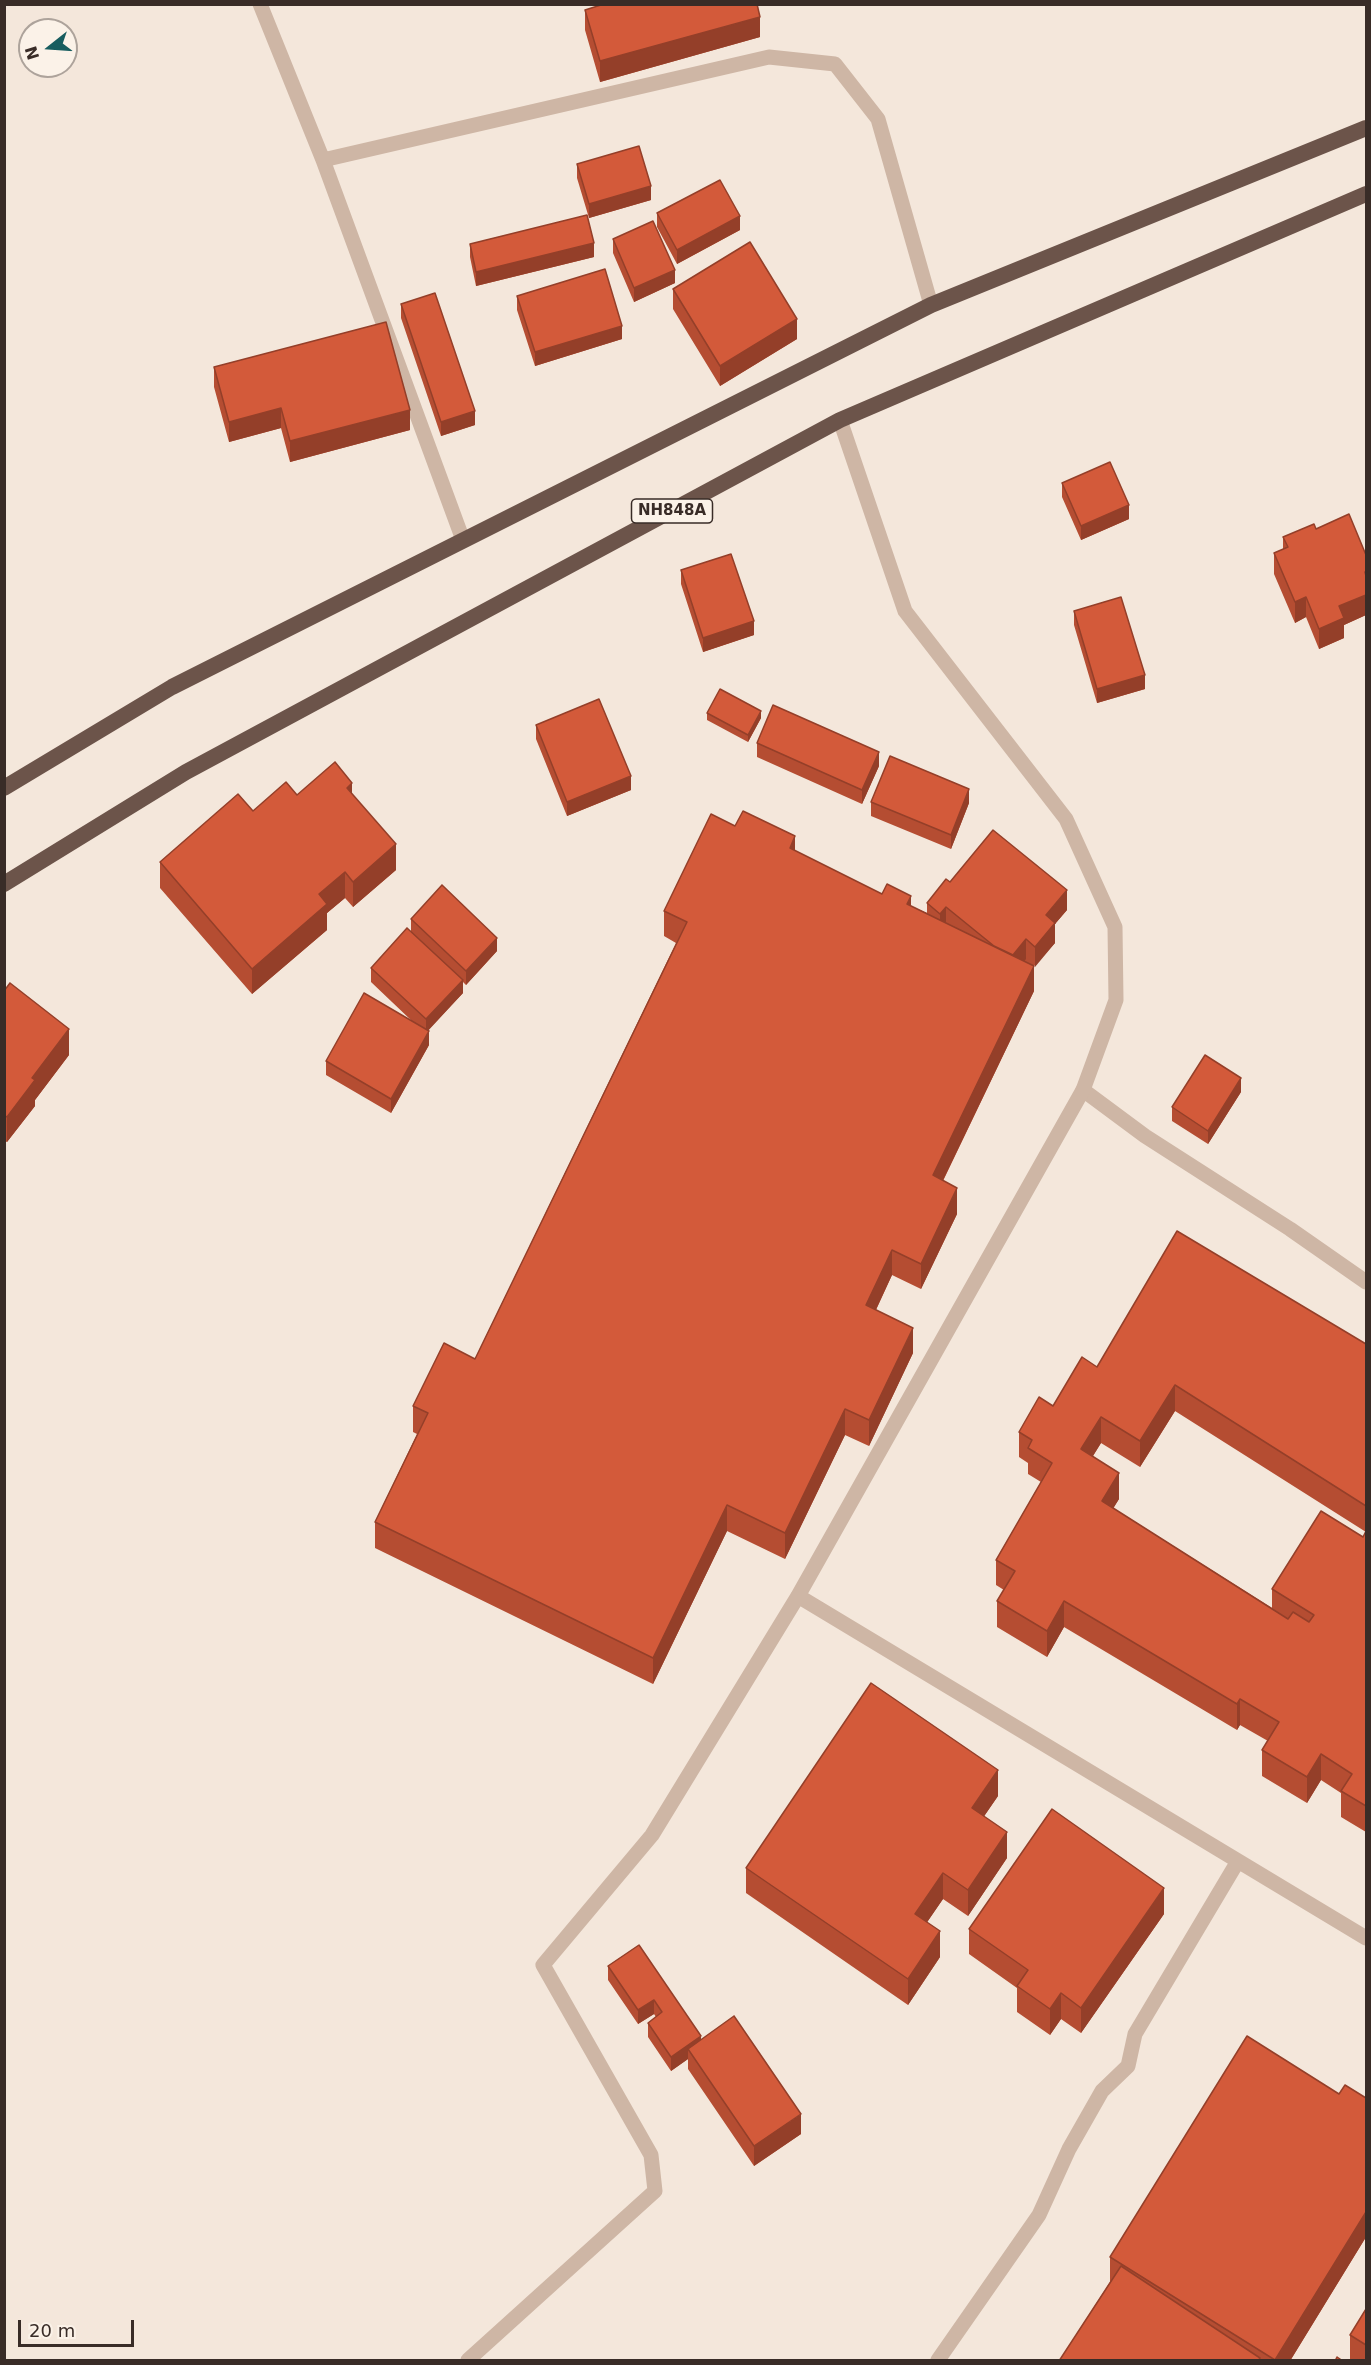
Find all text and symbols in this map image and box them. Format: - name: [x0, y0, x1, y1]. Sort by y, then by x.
- north arrow: [18, 18, 78, 78]
- text: N: [21, 44, 43, 62]
- road number: NH848A: [632, 499, 712, 523]
- scale bar: [21, 2308, 136, 2346]
- text: 20 m: [29, 2320, 75, 2341]

